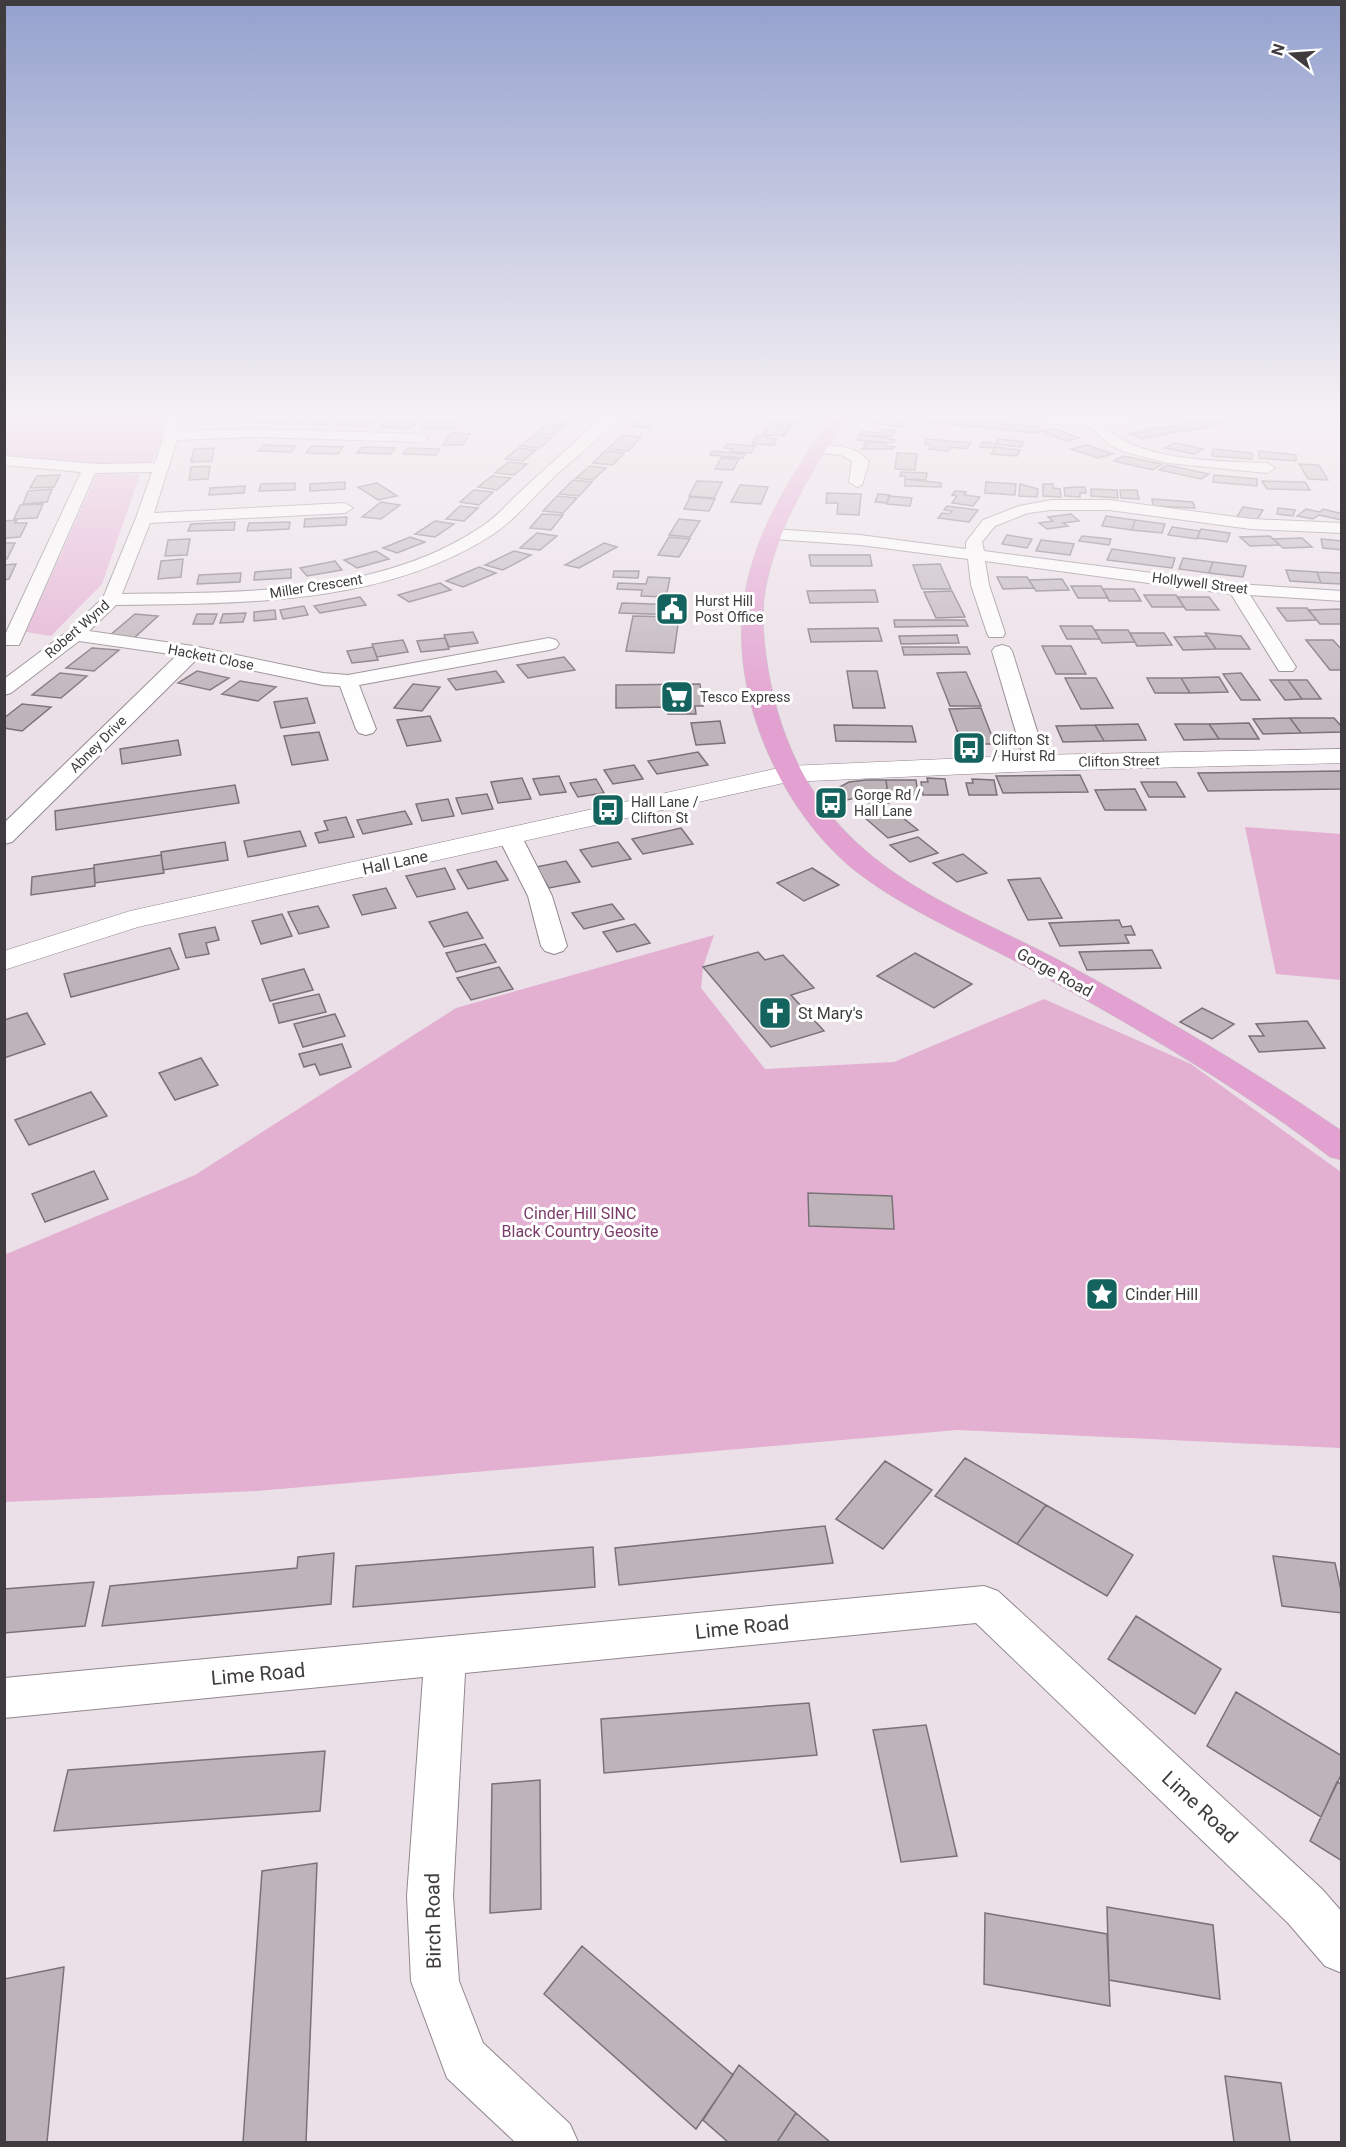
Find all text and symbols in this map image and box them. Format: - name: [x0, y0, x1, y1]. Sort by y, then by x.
- north arrow: [1262, 24, 1322, 84]
- text: N: [1267, 42, 1289, 58]
- street label: Hollywell Street: [1151, 569, 1249, 597]
- street label: Miller Crescent: [269, 571, 364, 601]
- public building icon: Hurst Hill Post Office: [654, 591, 690, 627]
- place label: Hurst Hill Post Office: [695, 593, 763, 625]
- street label: Robert Wynd: [42, 597, 112, 661]
- street label: Hackett Close: [167, 641, 255, 673]
- supermarket icon: Tesco Express: [659, 679, 695, 715]
- place label: Tesco Express: [700, 689, 790, 705]
- street label: Abney Drive: [66, 712, 130, 776]
- bus stop icon: Clifton St / Hurst Rd: [951, 730, 987, 766]
- place label: Clifton St / Hurst Rd: [992, 732, 1056, 764]
- street label: Clifton Street: [1078, 752, 1160, 770]
- bus stop icon: Gorge Rd / Hall Lane: [813, 785, 849, 821]
- place label: Gorge Rd / Hall Lane: [854, 787, 921, 819]
- bus stop icon: Hall Lane / Clifton St: [590, 792, 626, 828]
- place label: Hall Lane / Clifton St: [631, 794, 699, 826]
- street label: Hall Lane: [361, 846, 430, 879]
- street label: Gorge Road: [1014, 944, 1096, 1001]
- church icon: St Mary's: [757, 995, 793, 1031]
- place label: St Mary's: [798, 1004, 863, 1023]
- park label: Cinder Hill SINC Black Country Geosite: [502, 1204, 658, 1241]
- place icon: Cinder Hill: [1084, 1276, 1120, 1312]
- place label: Cinder Hill: [1125, 1285, 1198, 1304]
- street label: Lime Road: [694, 1610, 790, 1644]
- street label: Lime Road: [210, 1658, 306, 1690]
- street label: Lime Road: [1157, 1766, 1243, 1848]
- street label: Birch Road: [420, 1873, 446, 1969]

